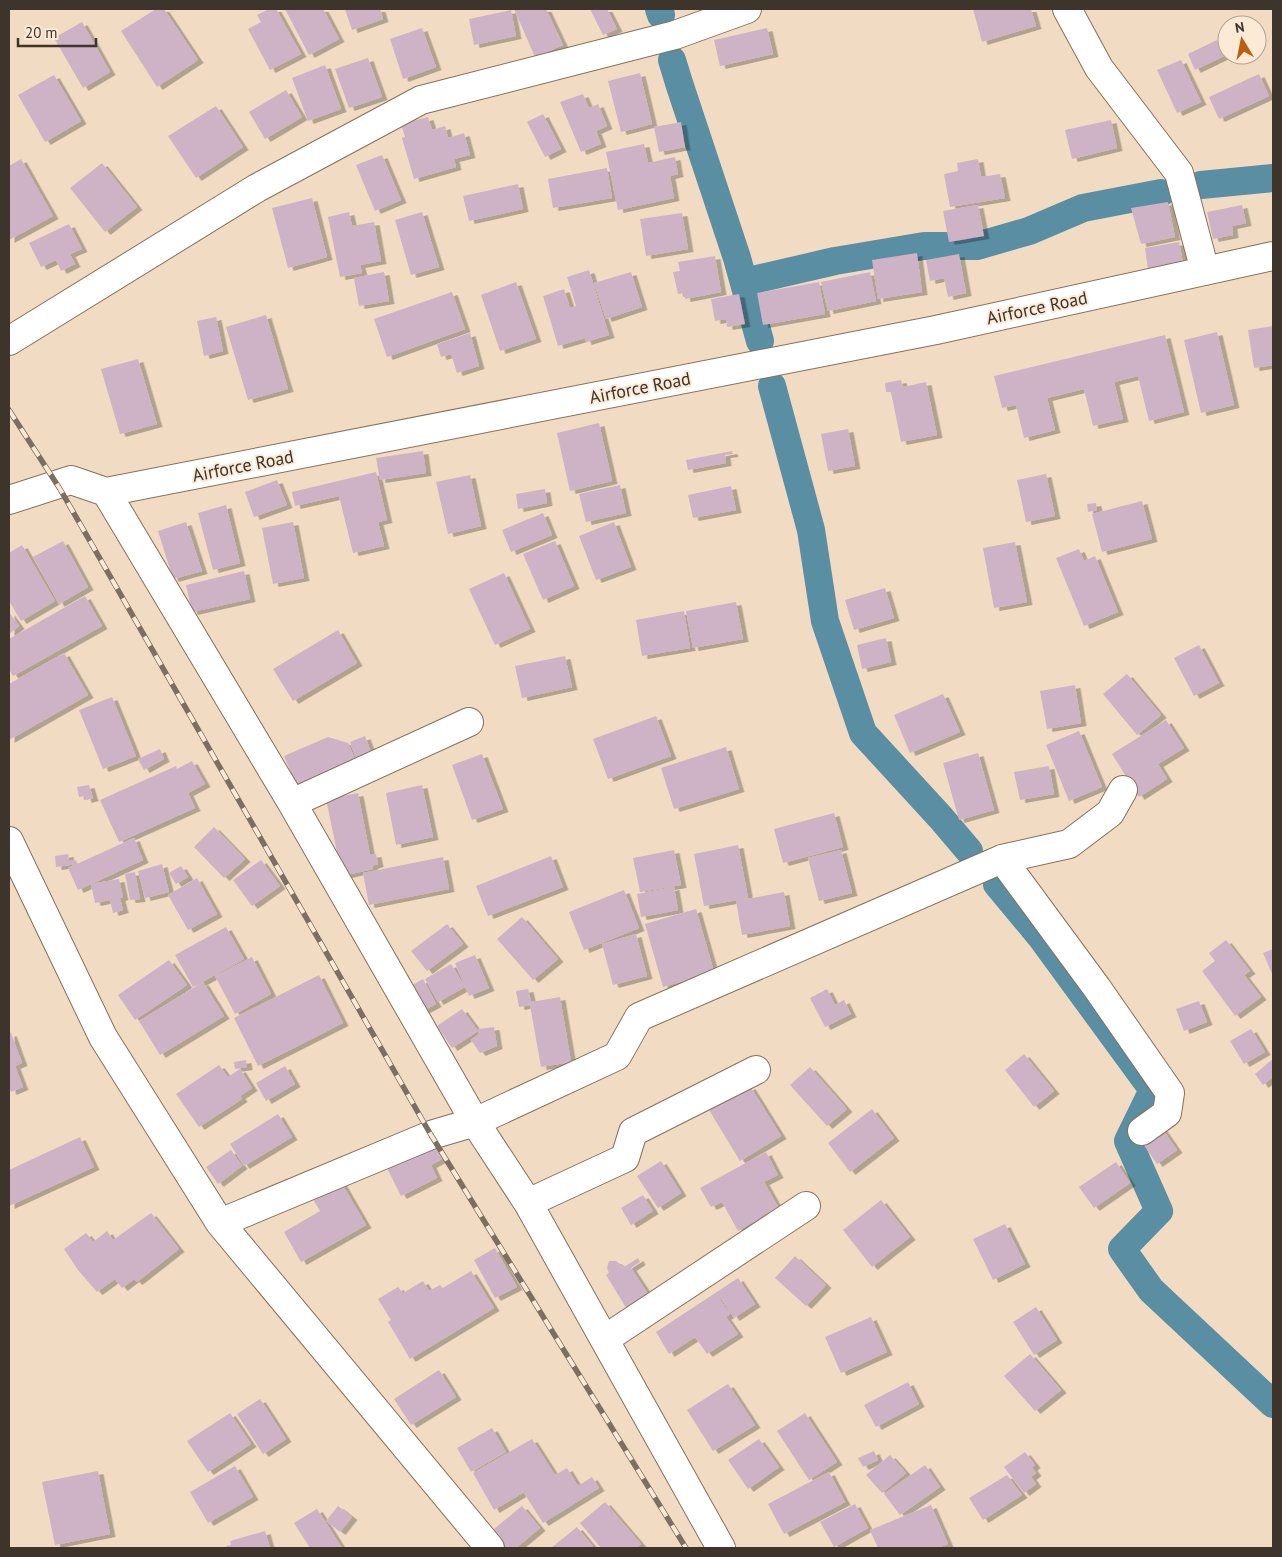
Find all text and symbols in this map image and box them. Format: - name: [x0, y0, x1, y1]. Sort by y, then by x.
- scale bar: [18, 15, 95, 47]
- north arrow: [1217, 15, 1267, 65]
- text: N: [1234, 18, 1246, 37]
- text: 20 m: [25, 23, 58, 42]
- street label: Airforce Road: [984, 286, 1089, 329]
- street label: Airforce Road: [587, 366, 692, 409]
- street label: Airforce Road: [190, 444, 295, 487]

